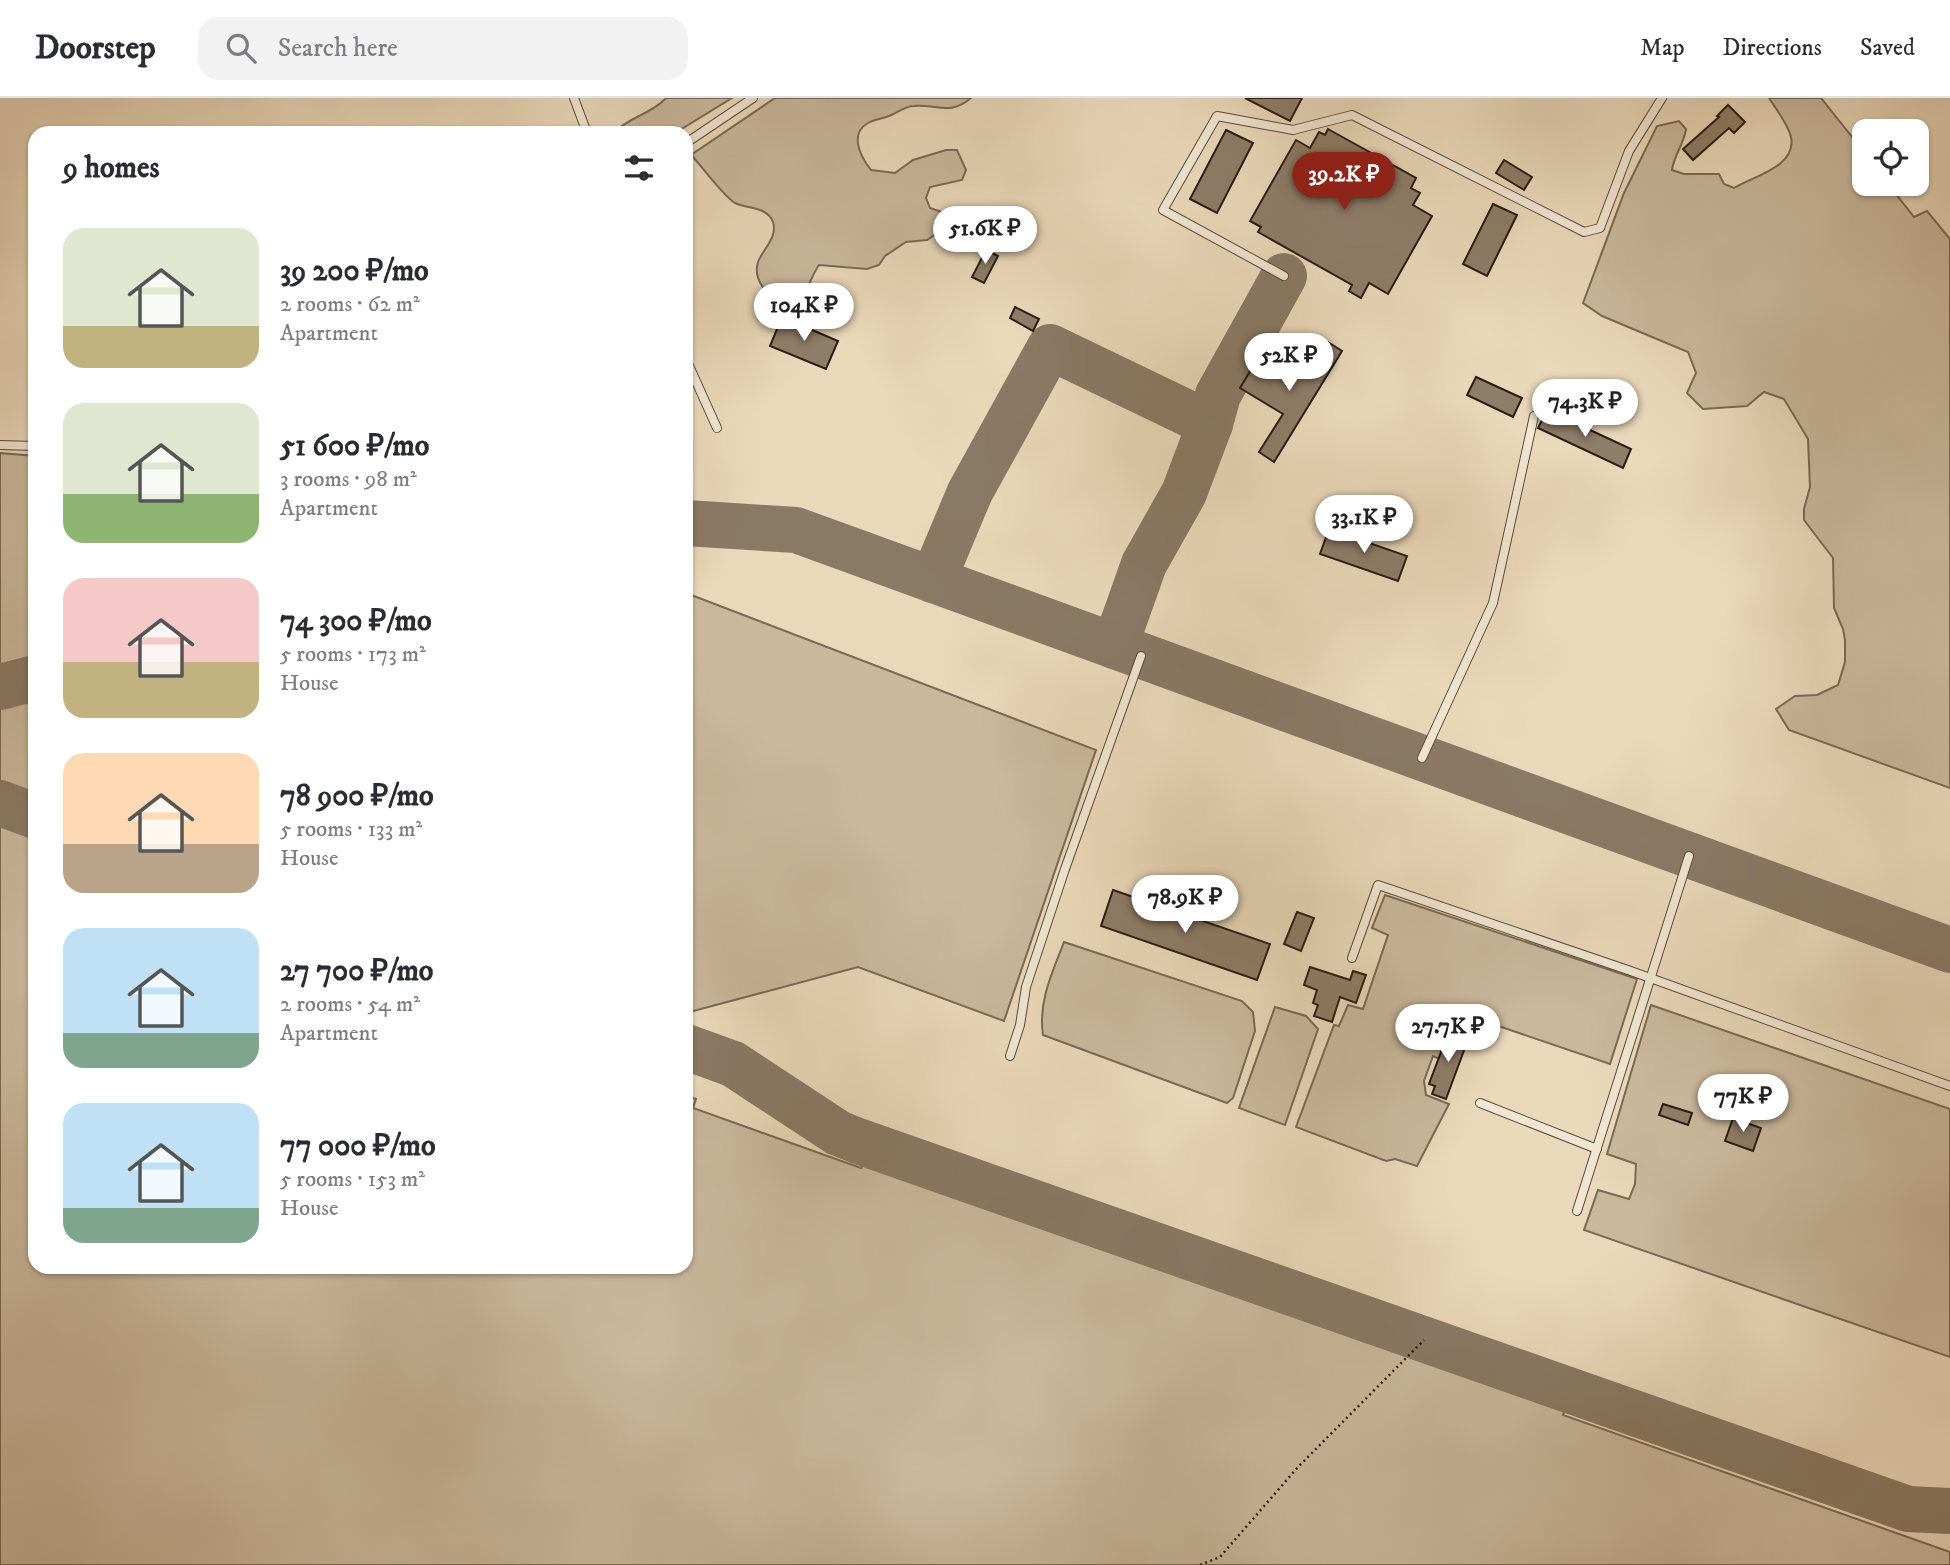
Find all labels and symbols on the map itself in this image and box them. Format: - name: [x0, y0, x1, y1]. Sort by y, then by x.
- pin: 39.2K ₽: [1279, 152, 1409, 212]
- pin: 51.6K ₽: [920, 206, 1050, 266]
- pin: 104K ₽: [747, 284, 861, 343]
- pin: 52K ₽: [1240, 334, 1338, 393]
- pin: 74.3K ₽: [1520, 380, 1650, 439]
- pin: 33.1K ₽: [1299, 496, 1429, 555]
- pin: 78.9K ₽: [1120, 876, 1250, 935]
- pin: 27.7K ₽: [1383, 1004, 1513, 1064]
- pin: 77K ₽: [1694, 1074, 1792, 1134]

